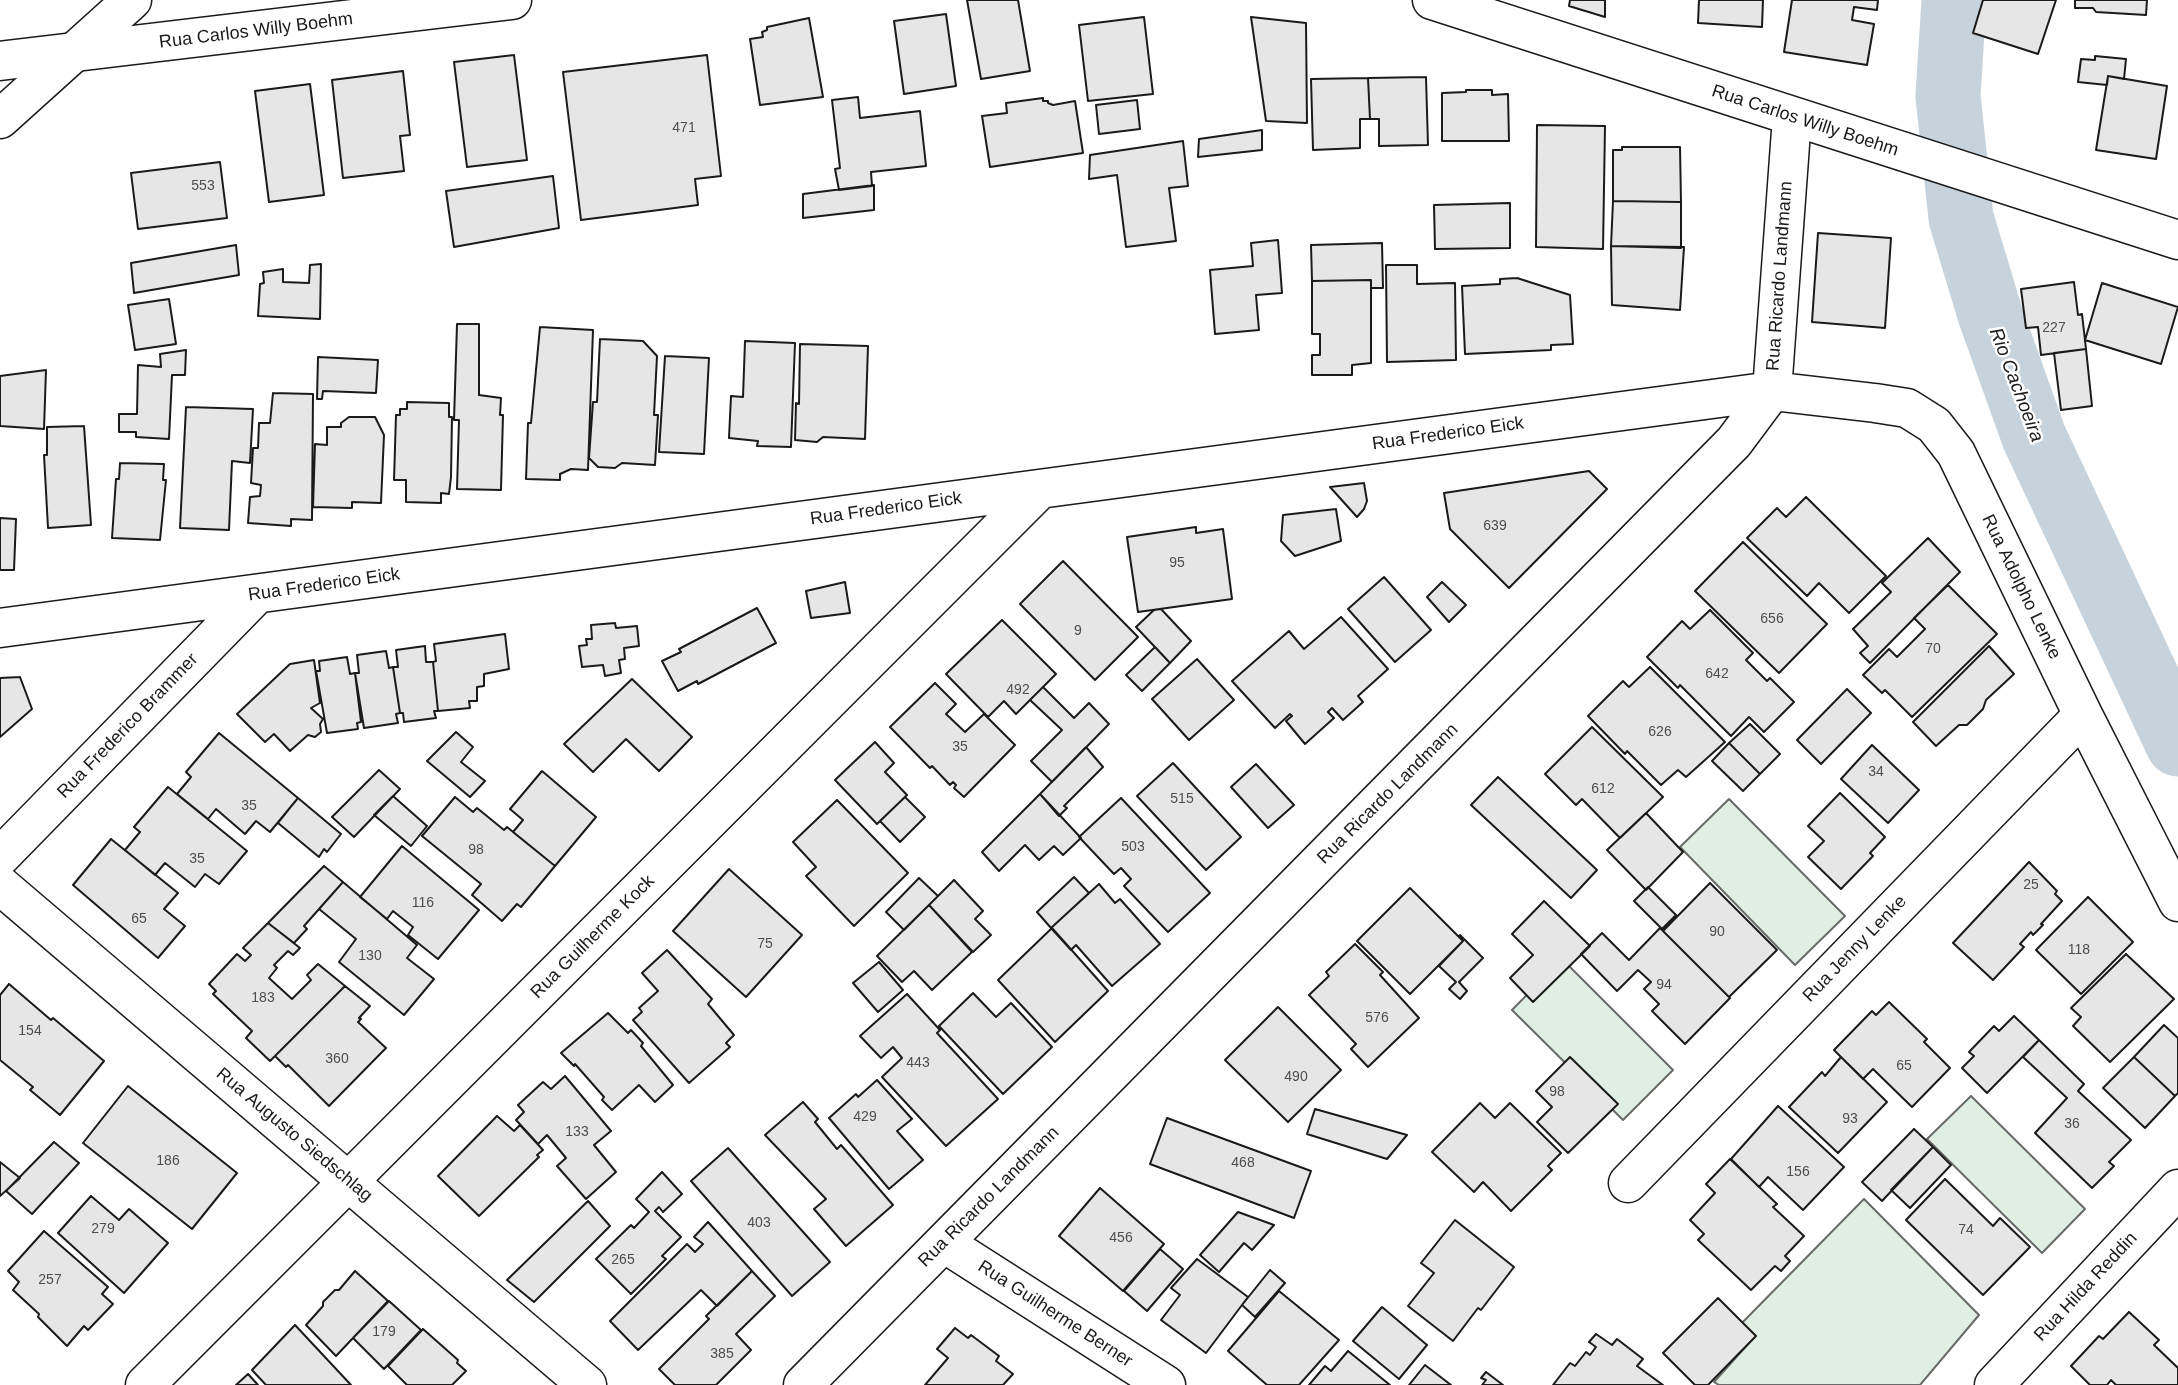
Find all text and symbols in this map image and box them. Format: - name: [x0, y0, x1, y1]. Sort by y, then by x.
- street label: Rua Carlos Willy Boehm: [158, 8, 354, 54]
- street label: Rua Carlos Willy Boehm: [1709, 81, 1901, 161]
- house number: 471: [672, 120, 696, 136]
- house number: 553: [191, 178, 215, 194]
- street label: Rua Ricardo Landmann: [1763, 180, 1797, 372]
- house number: 227: [2042, 320, 2066, 336]
- water label: Rio Cachoeira: [1984, 325, 2048, 445]
- street label: Rua Frederico Eick: [1371, 413, 1525, 455]
- street label: Rua Frederico Eick: [809, 488, 963, 530]
- street label: Rua Adolpho Lenke: [1977, 511, 2065, 663]
- house number: 639: [1483, 518, 1507, 534]
- house number: 95: [1169, 555, 1185, 571]
- street label: Rua Frederico Eick: [247, 564, 401, 606]
- house number: 656: [1760, 611, 1784, 627]
- house number: 9: [1074, 623, 1082, 639]
- house number: 70: [1925, 641, 1941, 657]
- street label: Rua Frederico Brammer: [53, 649, 203, 803]
- house number: 642: [1705, 666, 1729, 682]
- house number: 492: [1006, 682, 1030, 698]
- street label: Rua Ricardo Landmann: [1313, 719, 1463, 869]
- house number: 626: [1648, 724, 1672, 740]
- house number: 35: [952, 739, 968, 755]
- house number: 34: [1868, 764, 1884, 780]
- house number: 612: [1591, 781, 1615, 797]
- house number: 515: [1170, 791, 1194, 807]
- house number: 35: [241, 798, 257, 814]
- house number: 503: [1121, 839, 1145, 855]
- house number: 98: [468, 842, 484, 858]
- house number: 35: [189, 851, 205, 867]
- street label: Rua Guilherme Kock: [527, 871, 659, 1003]
- house number: 25: [2023, 877, 2039, 893]
- street label: Rua Jenny Lenke: [1799, 891, 1911, 1007]
- house number: 116: [412, 895, 434, 911]
- house number: 65: [131, 911, 147, 927]
- house number: 90: [1709, 924, 1725, 940]
- house number: 75: [757, 936, 773, 952]
- house number: 118: [2068, 942, 2090, 958]
- house number: 130: [358, 948, 382, 964]
- house number: 94: [1656, 977, 1672, 993]
- house number: 183: [251, 990, 275, 1006]
- house number: 576: [1365, 1010, 1389, 1026]
- house number: 154: [18, 1023, 42, 1039]
- house number: 360: [325, 1051, 349, 1067]
- house number: 443: [906, 1055, 930, 1071]
- house number: 65: [1896, 1058, 1912, 1074]
- street label: Rua Augusto Siedschlag: [212, 1063, 376, 1207]
- house number: 490: [1284, 1069, 1308, 1085]
- house number: 98: [1549, 1084, 1565, 1100]
- house number: 429: [853, 1109, 877, 1125]
- house number: 93: [1842, 1111, 1858, 1127]
- house number: 36: [2064, 1116, 2080, 1132]
- street label: Rua Ricardo Landmann: [914, 1122, 1064, 1272]
- house number: 133: [565, 1124, 589, 1140]
- house number: 186: [156, 1153, 180, 1169]
- house number: 468: [1231, 1155, 1255, 1171]
- house number: 156: [1786, 1164, 1810, 1180]
- house number: 403: [747, 1215, 771, 1231]
- house number: 279: [91, 1221, 115, 1237]
- house number: 74: [1958, 1222, 1974, 1238]
- street label: Rua Hilda Reddin: [2030, 1228, 2142, 1346]
- house number: 456: [1109, 1230, 1133, 1246]
- house number: 265: [611, 1252, 635, 1268]
- street label: Rua Guilherme Berner: [974, 1256, 1136, 1372]
- house number: 257: [38, 1272, 62, 1288]
- house number: 179: [372, 1324, 396, 1340]
- house number: 385: [710, 1346, 734, 1362]

